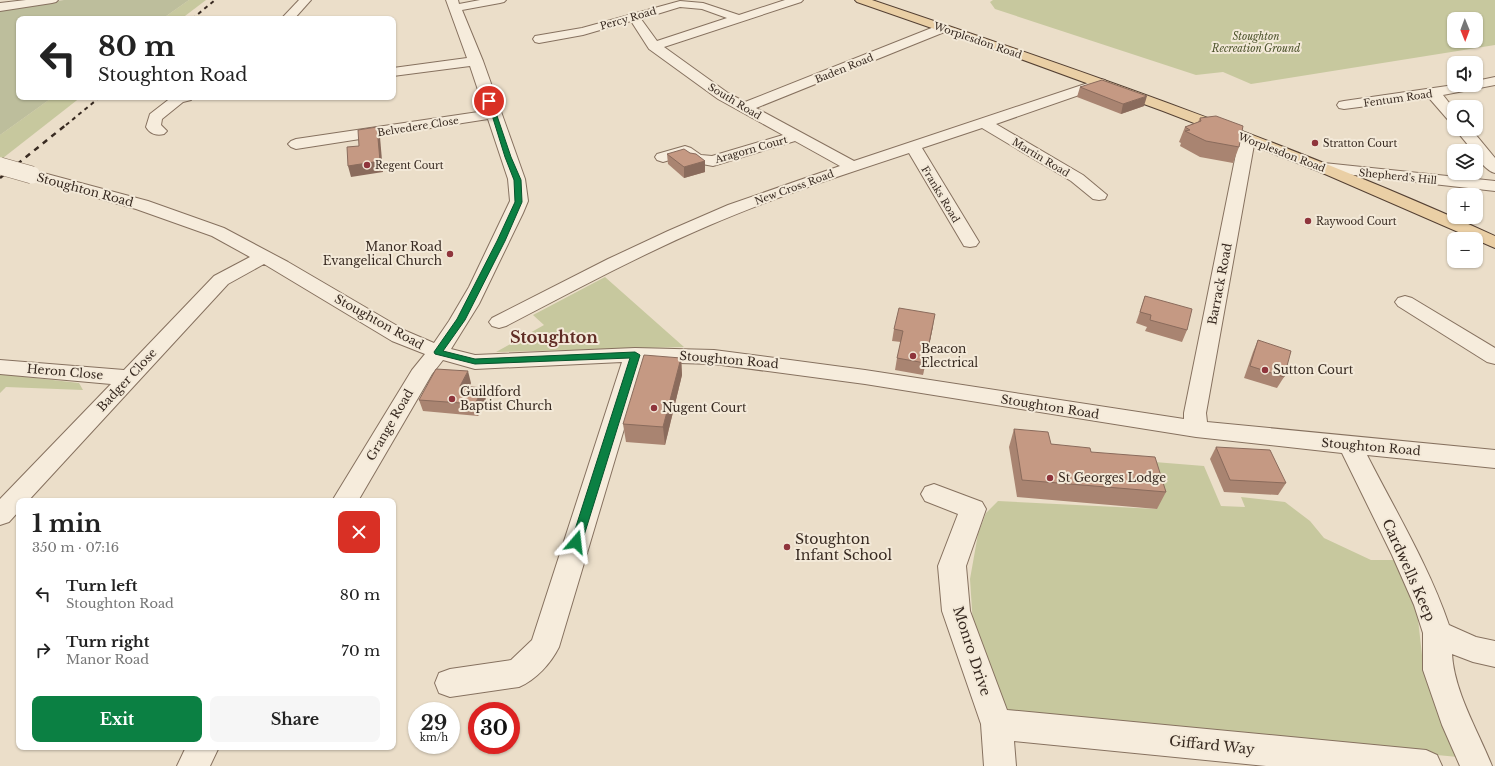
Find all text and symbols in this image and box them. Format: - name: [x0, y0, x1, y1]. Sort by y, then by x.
- street label: Percy Road: [599, 4, 658, 33]
- north arrow: [1447, 12, 1483, 48]
- map controls: [1447, 12, 1483, 268]
- street label: Worplesdon Road: [931, 19, 1024, 62]
- text: 80 m: [98, 29, 175, 64]
- park label: Stoughton Recreation Ground: [1211, 30, 1300, 55]
- icon: left: [32, 32, 84, 84]
- street label: Baden Road: [813, 51, 876, 86]
- button: sound: [1447, 56, 1483, 92]
- text: Stoughton Road: [98, 64, 247, 86]
- street label: South Road: [706, 80, 764, 123]
- pin: [472, 84, 506, 118]
- street label: Fentum Road: [1363, 87, 1434, 110]
- icon: arrive: [478, 90, 500, 112]
- button: search: [1447, 100, 1483, 136]
- street label: Belvedere Close: [377, 114, 460, 139]
- street label: Worplesdon Road: [1235, 130, 1327, 175]
- street label: Aragorn Court: [712, 133, 789, 166]
- street label: Martin Road: [1010, 135, 1072, 180]
- place label: Stratton Court: [1323, 137, 1397, 150]
- marker: Stratton Court: [1310, 138, 1320, 148]
- button: layers: [1447, 144, 1483, 180]
- place label: Regent Court: [375, 159, 444, 172]
- marker: Regent Court: [362, 160, 372, 170]
- street label: Franks Road: [919, 163, 963, 225]
- street label: Shepherd's Hill: [1358, 166, 1438, 187]
- street label: New Cross Road: [753, 167, 836, 208]
- street label: Stoughton Road: [35, 169, 135, 210]
- button: +: [1447, 188, 1483, 224]
- place label: Raywood Court: [1316, 215, 1397, 228]
- marker: Raywood Court: [1303, 216, 1313, 226]
- button: −: [1447, 232, 1483, 268]
- place label: Manor Road Evangelical Church: [323, 239, 442, 268]
- street label: Barrack Road: [1204, 242, 1235, 326]
- marker: Manor Road Evangelical Church: [445, 249, 455, 259]
- street label: Stoughton Road: [332, 291, 426, 352]
- district label: Stoughton: [510, 327, 598, 347]
- place label: Beacon Electrical: [921, 341, 978, 370]
- street label: Badger Close: [94, 345, 160, 414]
- street label: Stoughton Road: [679, 348, 779, 371]
- marker: Beacon Electrical: [908, 351, 918, 361]
- street label: Heron Close: [26, 361, 104, 382]
- place label: Sutton Court: [1273, 362, 1354, 377]
- marker: Sutton Court: [1260, 365, 1270, 375]
- place label: Guildford Baptist Church: [460, 384, 552, 413]
- street label: Grange Road: [363, 386, 416, 463]
- street label: Stoughton Road: [1000, 391, 1100, 422]
- marker: Guildford Baptist Church: [447, 394, 457, 404]
- place label: Nugent Court: [662, 400, 747, 415]
- marker: Nugent Court: [649, 403, 659, 413]
- street label: Stoughton Road: [1321, 435, 1421, 458]
- place label: St Georges Lodge: [1058, 470, 1166, 485]
- marker: St Georges Lodge: [1045, 473, 1055, 483]
- text: 1 min: [32, 509, 102, 538]
- button: close: [338, 511, 380, 553]
- street label: Cardwells Keep: [1378, 516, 1440, 624]
- position arrow: [555, 521, 597, 563]
- place label: Stoughton Infant School: [795, 530, 892, 564]
- text: 350 m · 07:16: [32, 539, 119, 556]
- marker: Stoughton Infant School: [782, 542, 792, 552]
- text: Turn left: [66, 576, 137, 595]
- icon: left: [32, 583, 54, 605]
- text: 80 m: [340, 585, 380, 604]
- text: Stoughton Road: [66, 595, 174, 612]
- street label: Monro Drive: [949, 604, 995, 698]
- text: Turn right: [66, 632, 149, 651]
- icon: right: [32, 639, 54, 661]
- text: 70 m: [341, 641, 380, 660]
- text: Manor Road: [66, 651, 149, 668]
- button: Exit: [32, 696, 202, 742]
- button: Share: [210, 696, 380, 742]
- speed limit sign: 30: [468, 702, 520, 754]
- text: 29: [421, 711, 447, 735]
- text: km/h: [420, 731, 448, 744]
- street label: Giffard Way: [1168, 732, 1256, 758]

